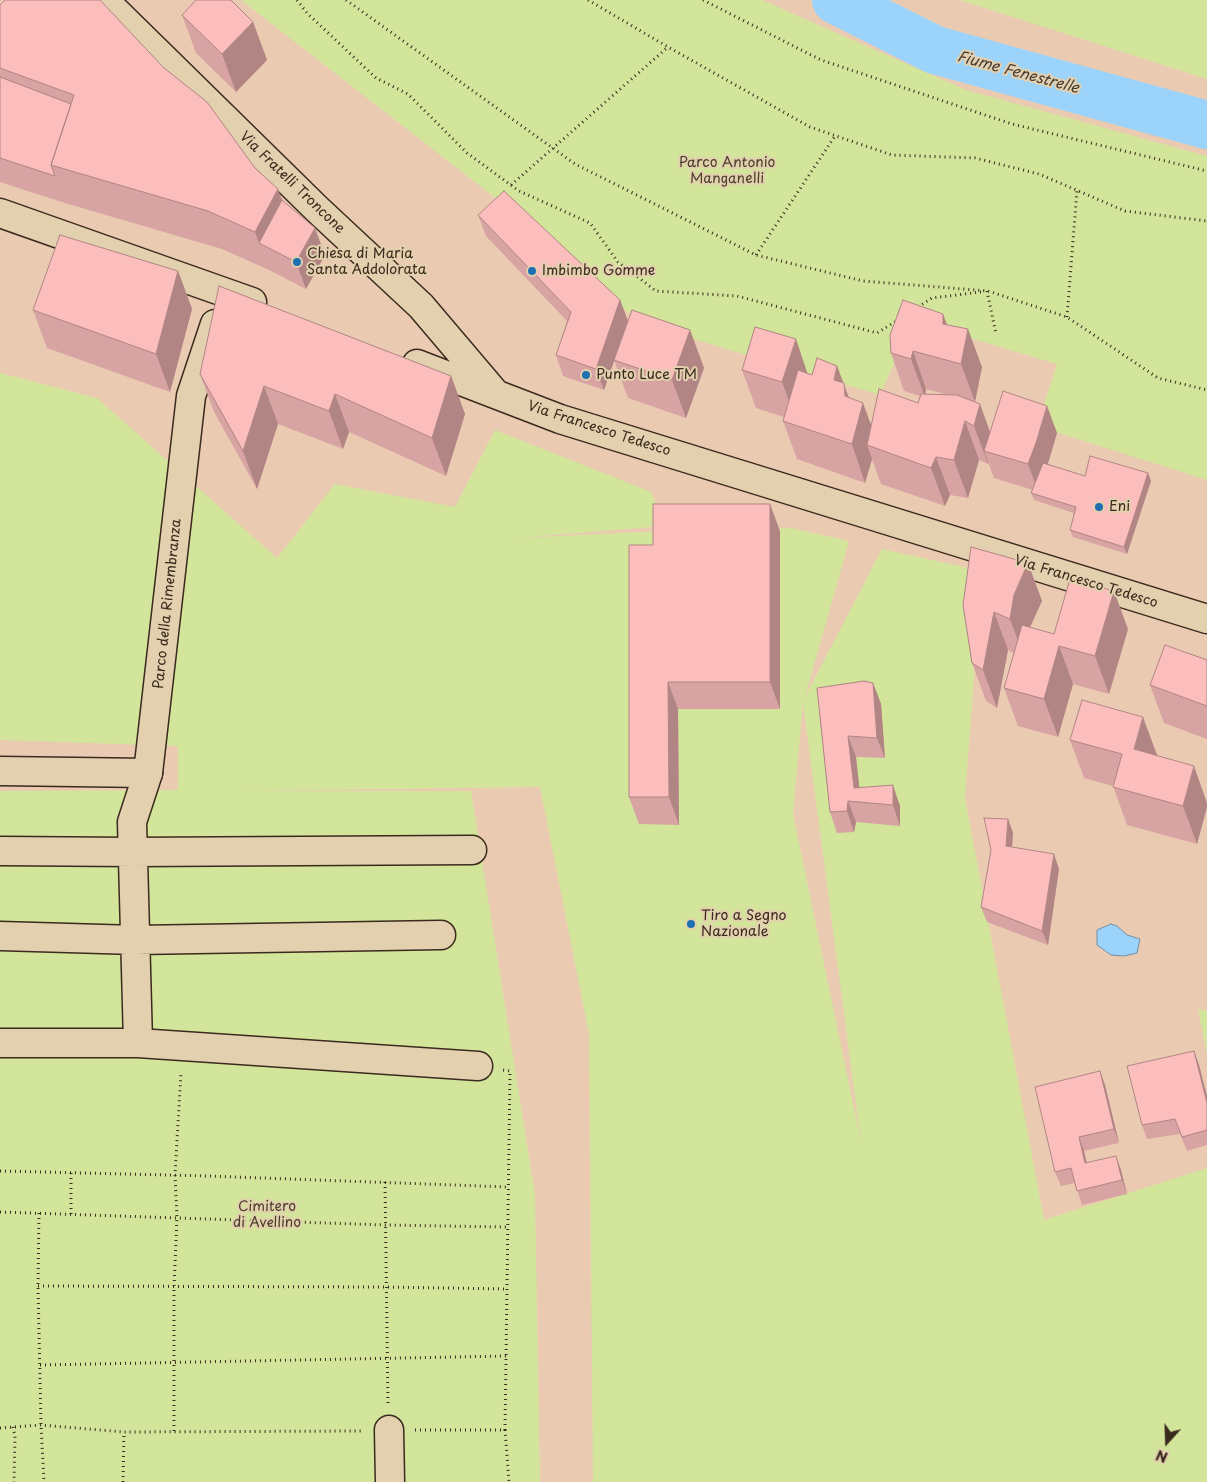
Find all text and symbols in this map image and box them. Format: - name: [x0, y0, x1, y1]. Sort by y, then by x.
- water label: Fiume Fenestrelle: [955, 48, 1081, 98]
- street label: Via Fratelli Troncone: [236, 128, 348, 238]
- park label: Parco Antonio Manganelli: [679, 155, 775, 188]
- place label: Chiesa di Maria Santa Addolorata: [307, 246, 427, 278]
- marker: Chiesa di Maria Santa Addolorata: [291, 256, 303, 268]
- place label: Imbimbo Gomme: [542, 263, 655, 279]
- marker: Imbimbo Gomme: [526, 265, 538, 277]
- place label: Punto Luce TM: [596, 367, 697, 383]
- marker: Punto Luce TM: [580, 369, 592, 381]
- street label: Via Francesco Tedesco: [525, 398, 673, 460]
- place label: Eni: [1109, 499, 1130, 515]
- marker: Eni: [1093, 501, 1105, 513]
- street label: Parco della Rimembranza: [151, 518, 185, 690]
- street label: Via Francesco Tedesco: [1012, 552, 1160, 612]
- place label: Tiro a Segno Nazionale: [701, 908, 786, 940]
- marker: Tiro a Segno Nazionale: [685, 918, 697, 930]
- park label: Cimitero di Avellino: [233, 1199, 301, 1232]
- north arrow: [1142, 1417, 1192, 1467]
- text: N: [1153, 1445, 1171, 1468]

